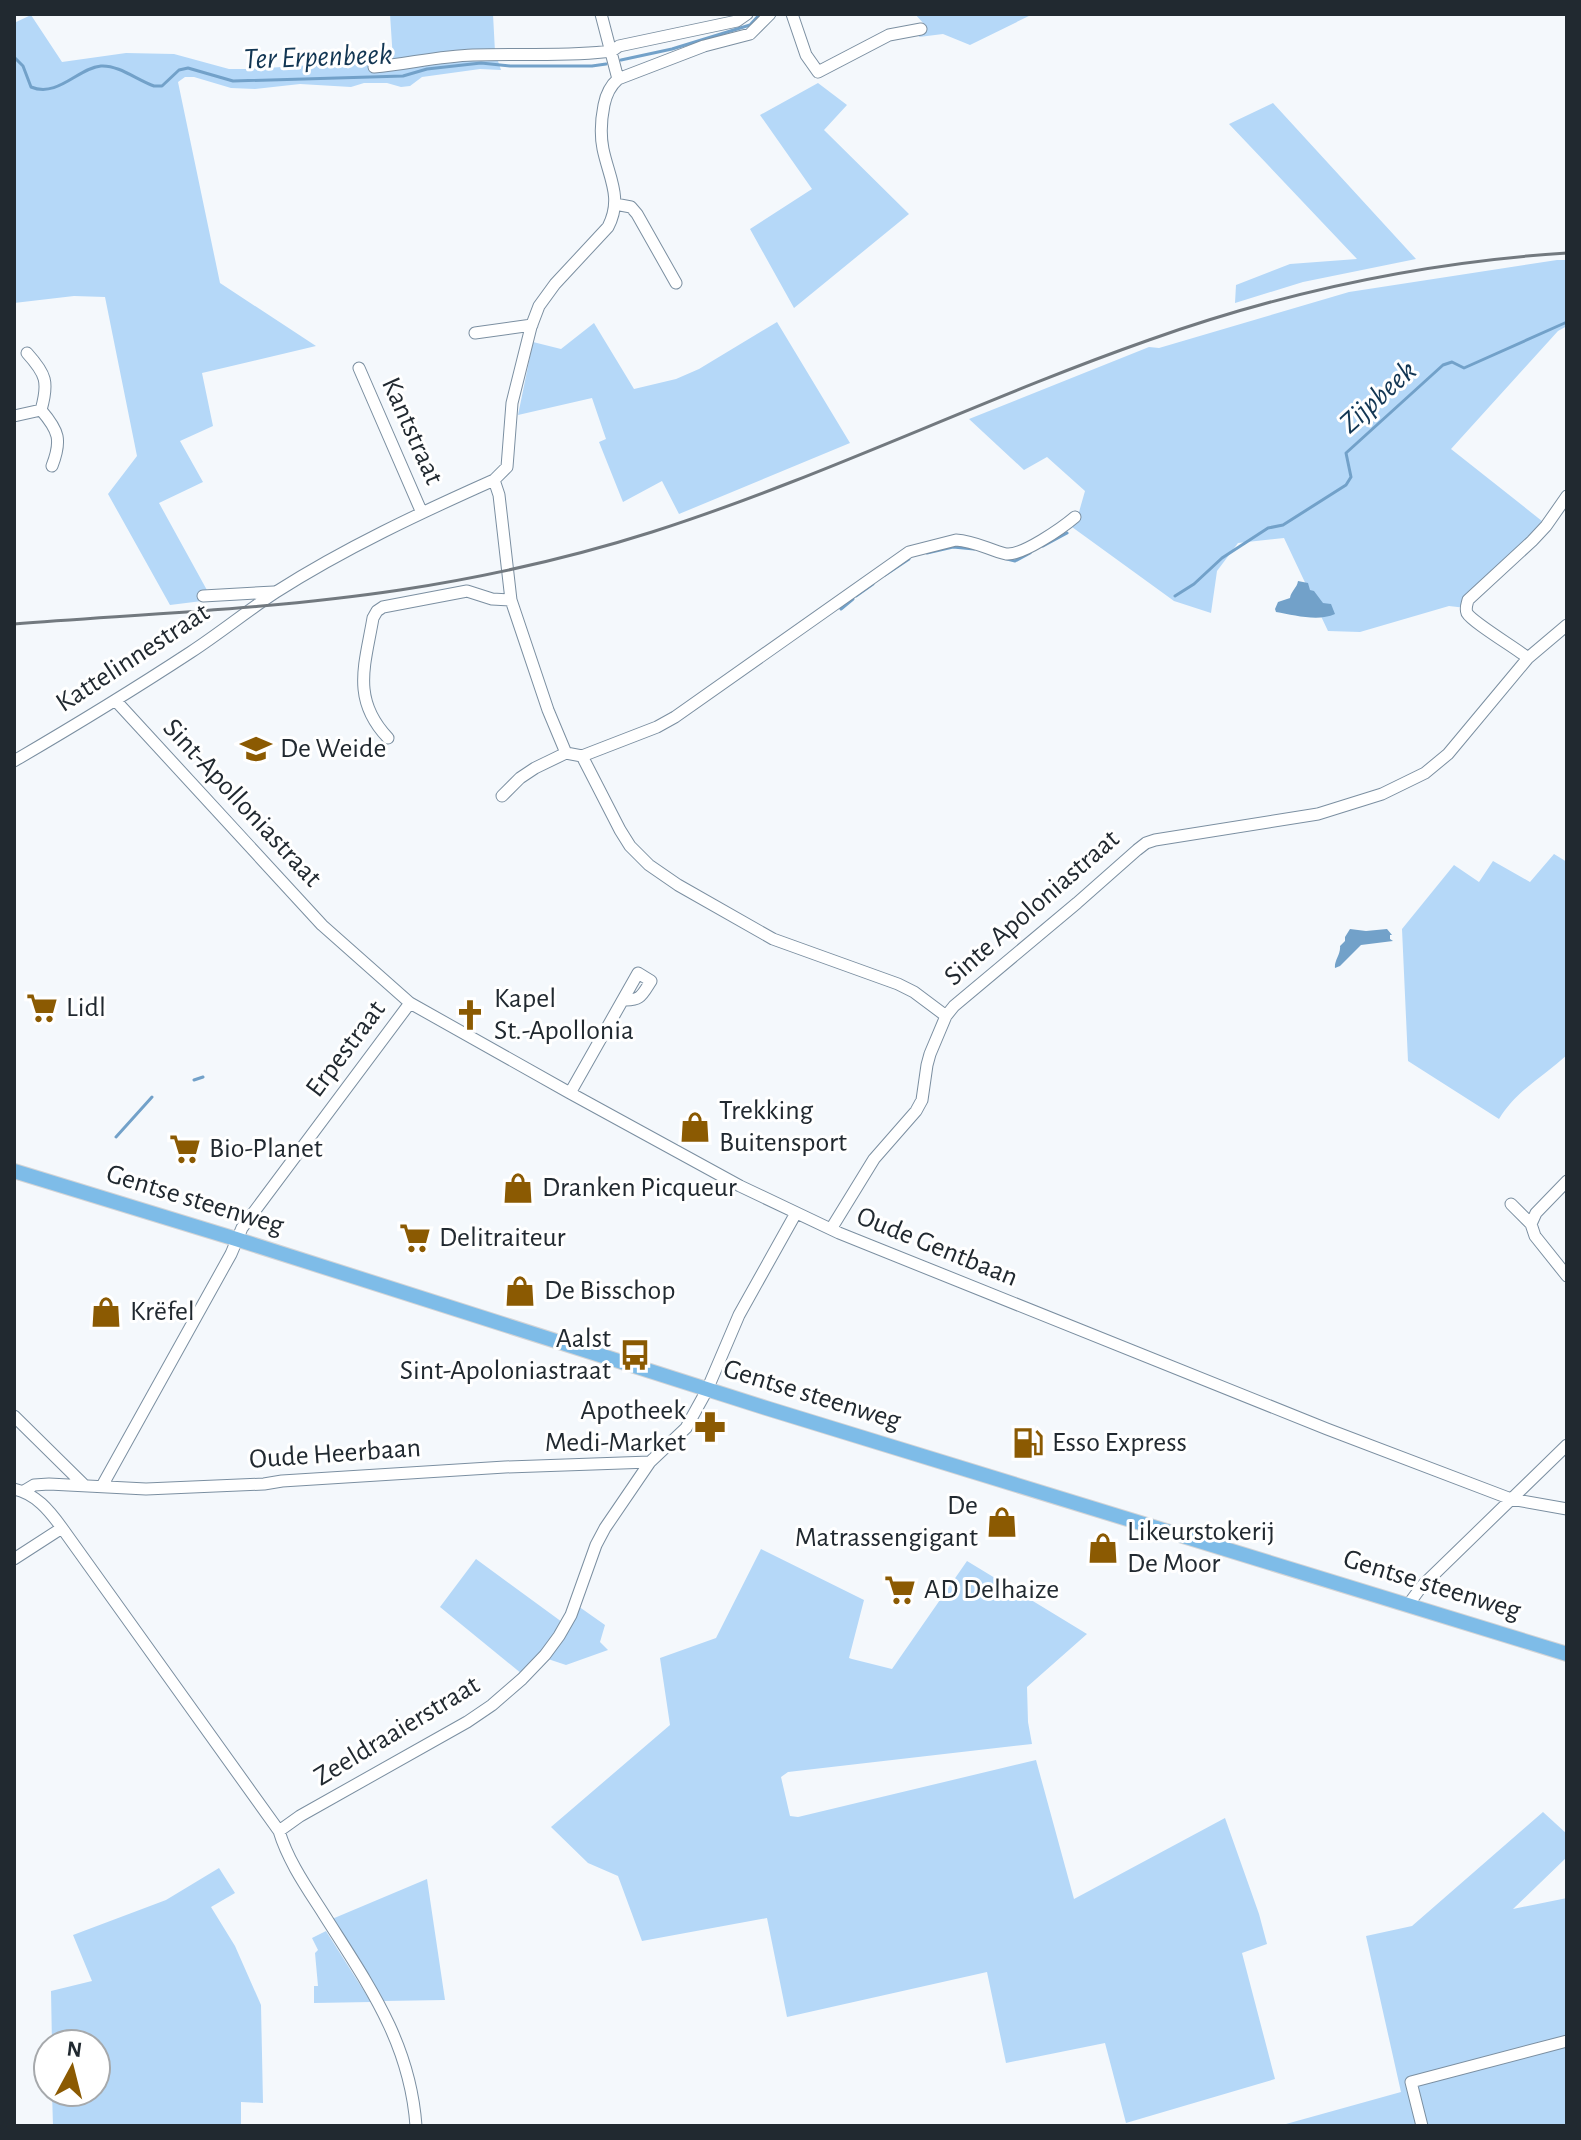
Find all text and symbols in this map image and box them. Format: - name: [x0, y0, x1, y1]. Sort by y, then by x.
- water label: Ter Erpenbeek: [243, 39, 393, 75]
- water label: Zijpbeek: [1334, 355, 1422, 439]
- street label: Kantstraat: [376, 373, 448, 489]
- street label: Kattelinnestraat: [51, 598, 215, 718]
- street label: Sint-Apolloniastraat: [157, 714, 327, 892]
- school or university icon: De Weide: [239, 732, 273, 766]
- place label: De Weide: [280, 735, 387, 763]
- street label: Sinte Apoloniastraat: [939, 825, 1125, 991]
- place label: Kapel St.-Apollonia: [494, 985, 634, 1045]
- supermarket icon: Lidl: [25, 991, 59, 1025]
- place label: Lidl: [66, 994, 106, 1022]
- street label: Erpestraat: [301, 996, 391, 1102]
- church icon: Kapel St.-Apollonia: [453, 998, 487, 1032]
- place label: Trekking Buitensport: [719, 1097, 847, 1157]
- shop icon: Trekking Buitensport: [678, 1110, 712, 1144]
- supermarket icon: Bio-Planet: [168, 1132, 202, 1166]
- place label: Bio-Planet: [209, 1135, 323, 1163]
- street label: Gentse steenweg: [103, 1160, 287, 1240]
- shop icon: Dranken Picqueur: [501, 1171, 535, 1205]
- place label: Dranken Picqueur: [542, 1174, 737, 1202]
- street label: Oude Gentbaan: [852, 1202, 1022, 1292]
- supermarket icon: Delitraiteur: [398, 1221, 432, 1255]
- place label: Delitraiteur: [439, 1224, 566, 1252]
- shop icon: De Bisschop: [503, 1274, 537, 1308]
- place label: De Bisschop: [544, 1277, 676, 1305]
- shop icon: Krëfel: [89, 1295, 123, 1329]
- place label: Krëfel: [130, 1298, 195, 1326]
- place label: Aalst Sint-Apoloniastraat: [400, 1325, 611, 1385]
- bus stop icon: Aalst Sint-Apoloniastraat: [618, 1338, 652, 1372]
- street label: Gentse steenweg: [720, 1355, 904, 1435]
- place label: Apotheek Medi-Market: [545, 1397, 686, 1457]
- pharmacy icon: Apotheek Medi-Market: [693, 1410, 727, 1444]
- fuel station icon: Esso Express: [1011, 1426, 1045, 1460]
- place label: Esso Express: [1052, 1429, 1187, 1457]
- street label: Oude Heerbaan: [248, 1434, 422, 1474]
- place label: De Matrassengigant: [795, 1492, 978, 1552]
- shop icon: De Matrassengigant: [985, 1505, 1019, 1539]
- place label: Likeurstokerij De Moor: [1127, 1518, 1275, 1578]
- shop icon: Likeurstokerij De Moor: [1086, 1531, 1120, 1565]
- street label: Gentse steenweg: [1340, 1545, 1524, 1625]
- supermarket icon: AD Delhaize: [883, 1573, 917, 1607]
- place label: AD Delhaize: [924, 1576, 1059, 1604]
- street label: Zeeldraaierstraat: [309, 1671, 485, 1791]
- north arrow: [32, 2028, 112, 2108]
- text: N: [65, 2037, 83, 2061]

